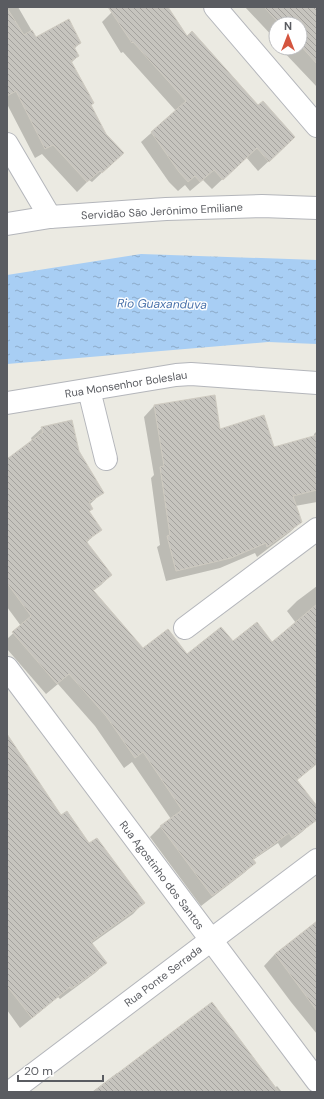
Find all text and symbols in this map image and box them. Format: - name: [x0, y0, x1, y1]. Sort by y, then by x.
- north arrow: [268, 16, 308, 56]
- text: N: [284, 19, 292, 33]
- street label: Servidão São Jerônimo Emiliane: [81, 200, 243, 222]
- water label: Rio Guaxanduva: [117, 295, 208, 313]
- street label: Rua Monsenhor Boleslau: [64, 367, 188, 401]
- street label: Rua Agostinho dos Santos: [117, 818, 207, 932]
- street label: Rua Ponte Serrada: [121, 942, 205, 1010]
- scale bar: [18, 1057, 103, 1083]
- text: 20 m: [24, 1063, 53, 1079]

